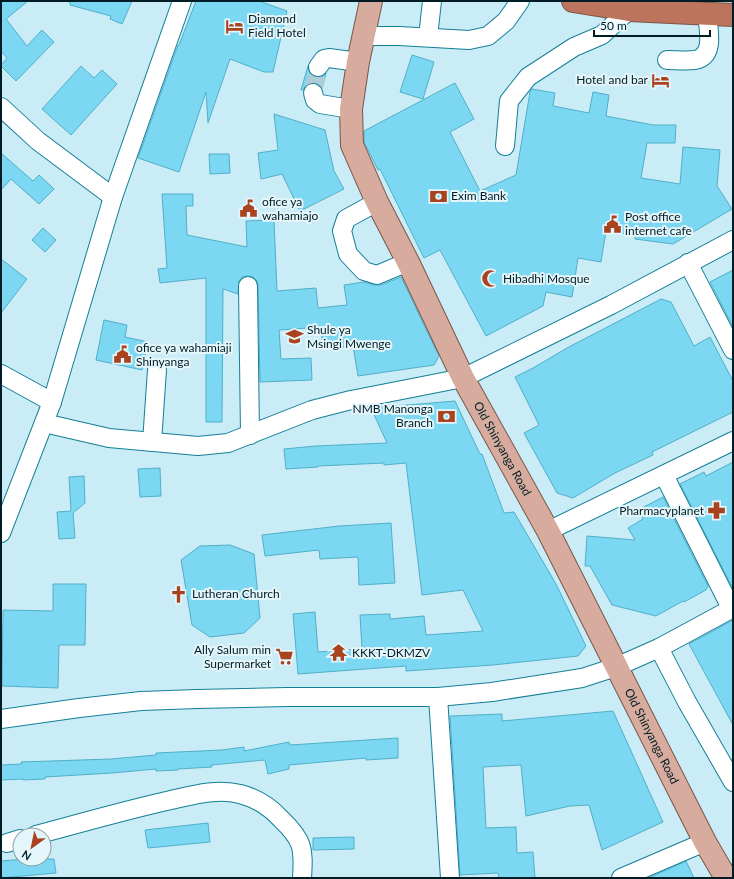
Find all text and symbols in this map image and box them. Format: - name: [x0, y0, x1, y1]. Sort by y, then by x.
- place label: Diamond Field Hotel: [248, 11, 306, 40]
- scale bar: [594, 12, 710, 38]
- hotel icon: Diamond Field Hotel: [225, 16, 245, 36]
- text: 50 m: [600, 18, 627, 33]
- hotel icon: Hotel and bar: [651, 70, 671, 90]
- place label: Hotel and bar: [576, 72, 649, 87]
- bank icon: Exim Bank: [428, 186, 448, 206]
- place label: Exim Bank: [451, 188, 507, 203]
- place label: ofice ya wahamiajo: [262, 194, 319, 223]
- public building icon: ofice ya wahamiajo: [239, 199, 259, 219]
- place label: Post office internet cafe: [625, 209, 692, 238]
- public building icon: Post office internet cafe: [602, 214, 622, 234]
- mosque icon: Hibadhi Mosque: [480, 269, 500, 289]
- place label: Hibadhi Mosque: [503, 271, 590, 286]
- place label: Shule ya Msingi Mwenge: [307, 322, 391, 351]
- school or university icon: Shule ya Msingi Mwenge: [284, 327, 304, 347]
- place label: ofice ya wahamiaji Shinyanga: [136, 340, 232, 369]
- public building icon: ofice ya wahamiaji Shinyanga: [113, 345, 133, 365]
- street label: Old Shinyanga Road: [471, 399, 535, 498]
- place label: NMB Manonga Branch: [353, 401, 433, 430]
- bank icon: NMB Manonga Branch: [436, 406, 456, 426]
- pharmacy icon: Pharmacyplanet: [707, 501, 727, 521]
- place label: Pharmacyplanet: [619, 503, 705, 518]
- church icon: Lutheran Church: [169, 584, 189, 604]
- place label: Lutheran Church: [192, 586, 280, 601]
- place label: Ally Salum min Supermarket: [194, 642, 272, 671]
- temple icon: KKKT-DKMZV: [329, 643, 349, 663]
- place label: KKKT-DKMZV: [352, 645, 431, 660]
- supermarket icon: Ally Salum min Supermarket: [274, 647, 294, 667]
- street label: Old Shinyanga Road: [622, 686, 683, 786]
- north arrow: [12, 827, 52, 867]
- text: N: [19, 848, 33, 864]

